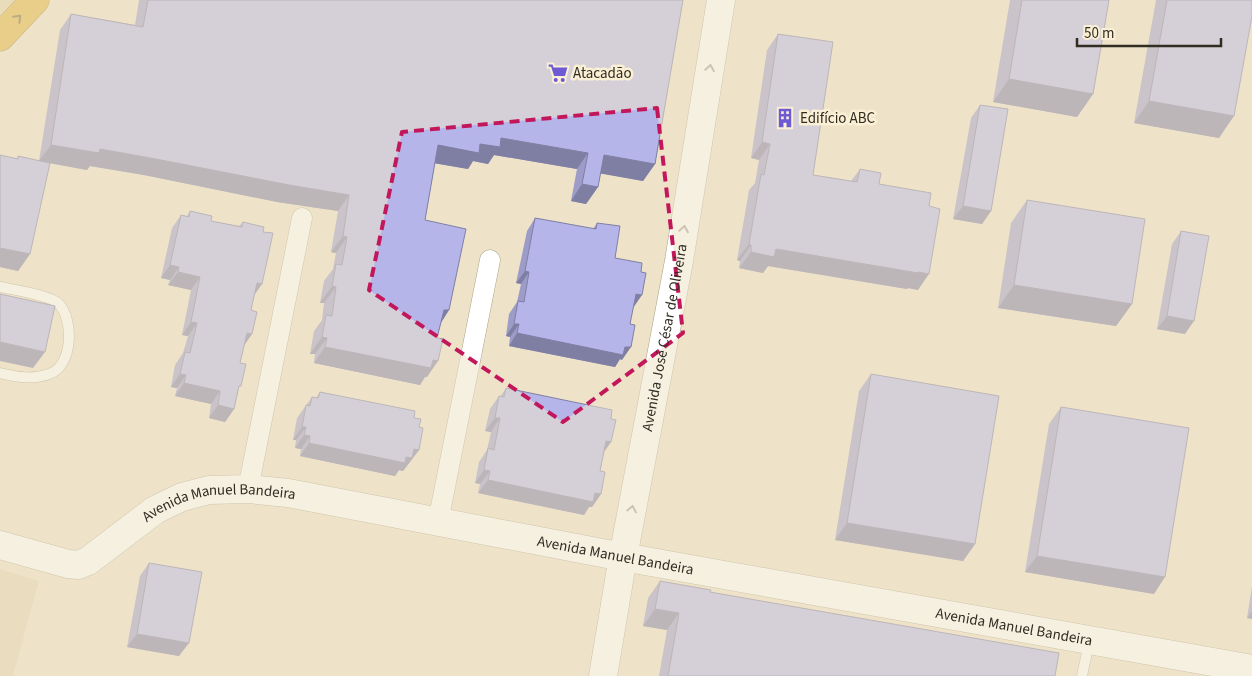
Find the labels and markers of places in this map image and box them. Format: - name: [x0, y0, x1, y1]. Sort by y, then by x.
- supermarket icon: Atacadão: [547, 62, 569, 84]
- place label: Atacadão: [573, 63, 632, 84]
- building icon: Edifício ABC: [774, 107, 796, 129]
- place label: Edifício ABC: [800, 108, 875, 129]

